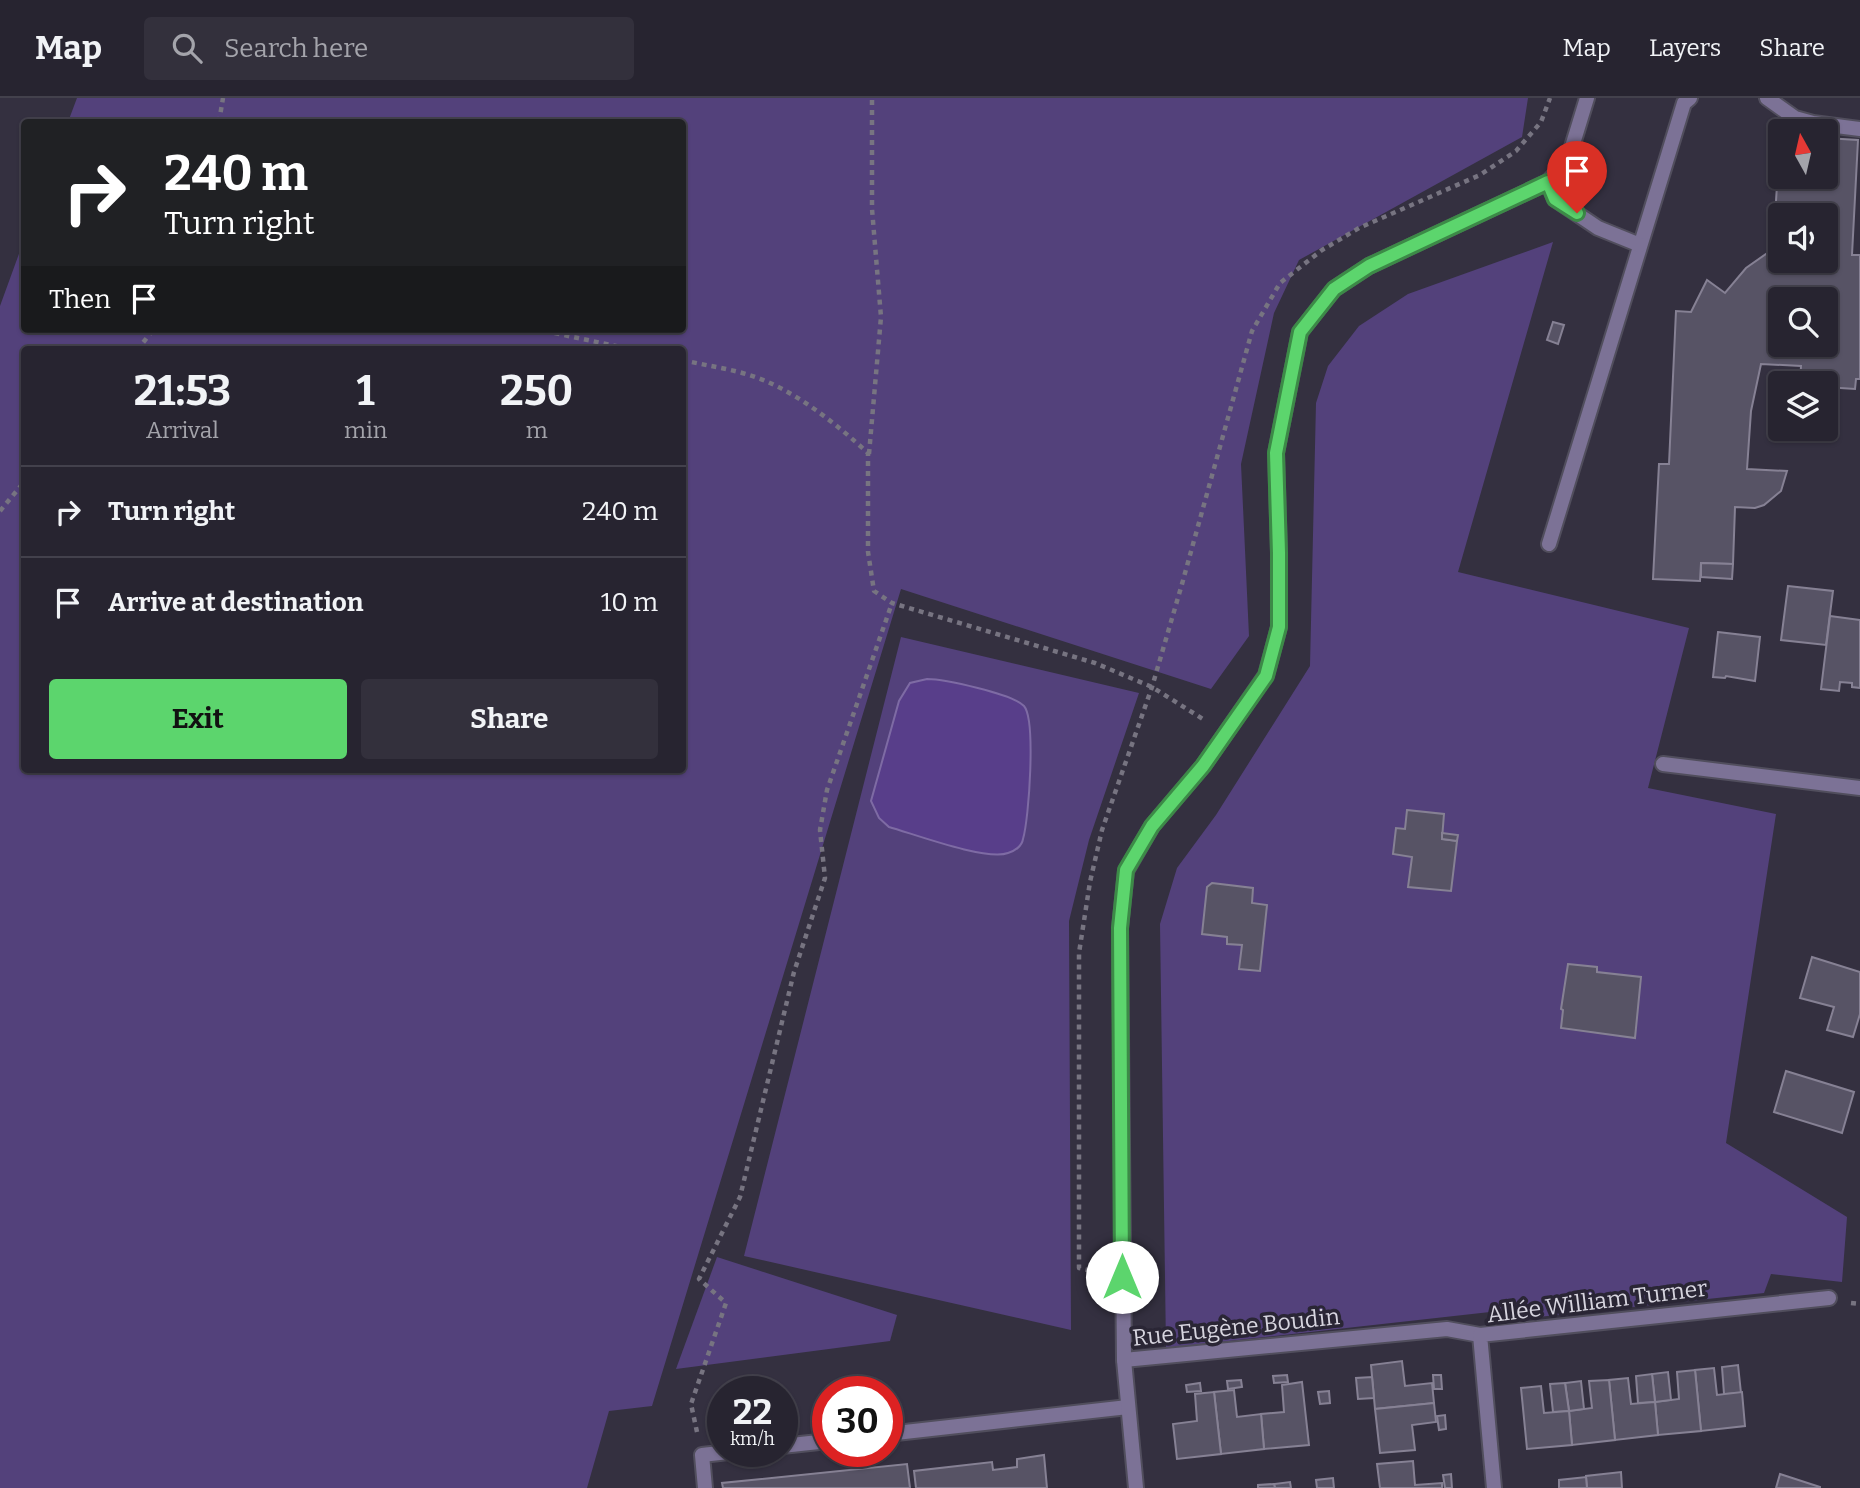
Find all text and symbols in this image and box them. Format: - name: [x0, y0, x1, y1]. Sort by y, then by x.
- search box: [144, 17, 634, 80]
- text: Map: [35, 28, 102, 68]
- icon: search: [168, 29, 206, 67]
- text: Search here: [224, 33, 368, 64]
- text: Map: [1563, 34, 1611, 62]
- text: Layers: [1649, 34, 1721, 62]
- text: Share: [1759, 34, 1825, 62]
- north arrow: [1768, 119, 1838, 189]
- map controls: [1768, 119, 1838, 441]
- pin: [1547, 141, 1607, 213]
- text: 240 m: [164, 144, 308, 203]
- icon: right: [49, 147, 140, 238]
- icon: arrive: [1558, 152, 1596, 190]
- button: sound: [1768, 203, 1838, 273]
- text: Turn right: [164, 204, 315, 242]
- icon: arrive: [125, 280, 163, 318]
- text: Then: [49, 284, 111, 315]
- button: search: [1768, 287, 1838, 357]
- text: 21:53: [134, 366, 231, 416]
- text: 1: [357, 366, 375, 416]
- text: 250: [500, 366, 573, 416]
- button: layers: [1768, 371, 1838, 441]
- text: Arrival: [146, 416, 219, 444]
- text: min: [344, 416, 387, 444]
- text: m: [526, 416, 548, 444]
- icon: right: [49, 493, 87, 531]
- text: Turn right: [108, 496, 235, 527]
- text: 240 m: [582, 496, 658, 527]
- icon: arrive: [49, 584, 87, 622]
- text: Arrive at destination: [108, 587, 363, 618]
- text: 10 m: [601, 587, 658, 618]
- button: Exit: [49, 679, 347, 759]
- button: Share: [361, 679, 658, 759]
- position arrow: [1085, 1240, 1159, 1314]
- street label: Allée William Turner: [1485, 1274, 1709, 1328]
- street label: Rue Eugène Boudin: [1131, 1302, 1342, 1352]
- speed limit sign: 30: [812, 1376, 903, 1467]
- text: 22: [733, 1391, 772, 1433]
- text: km/h: [730, 1428, 775, 1450]

